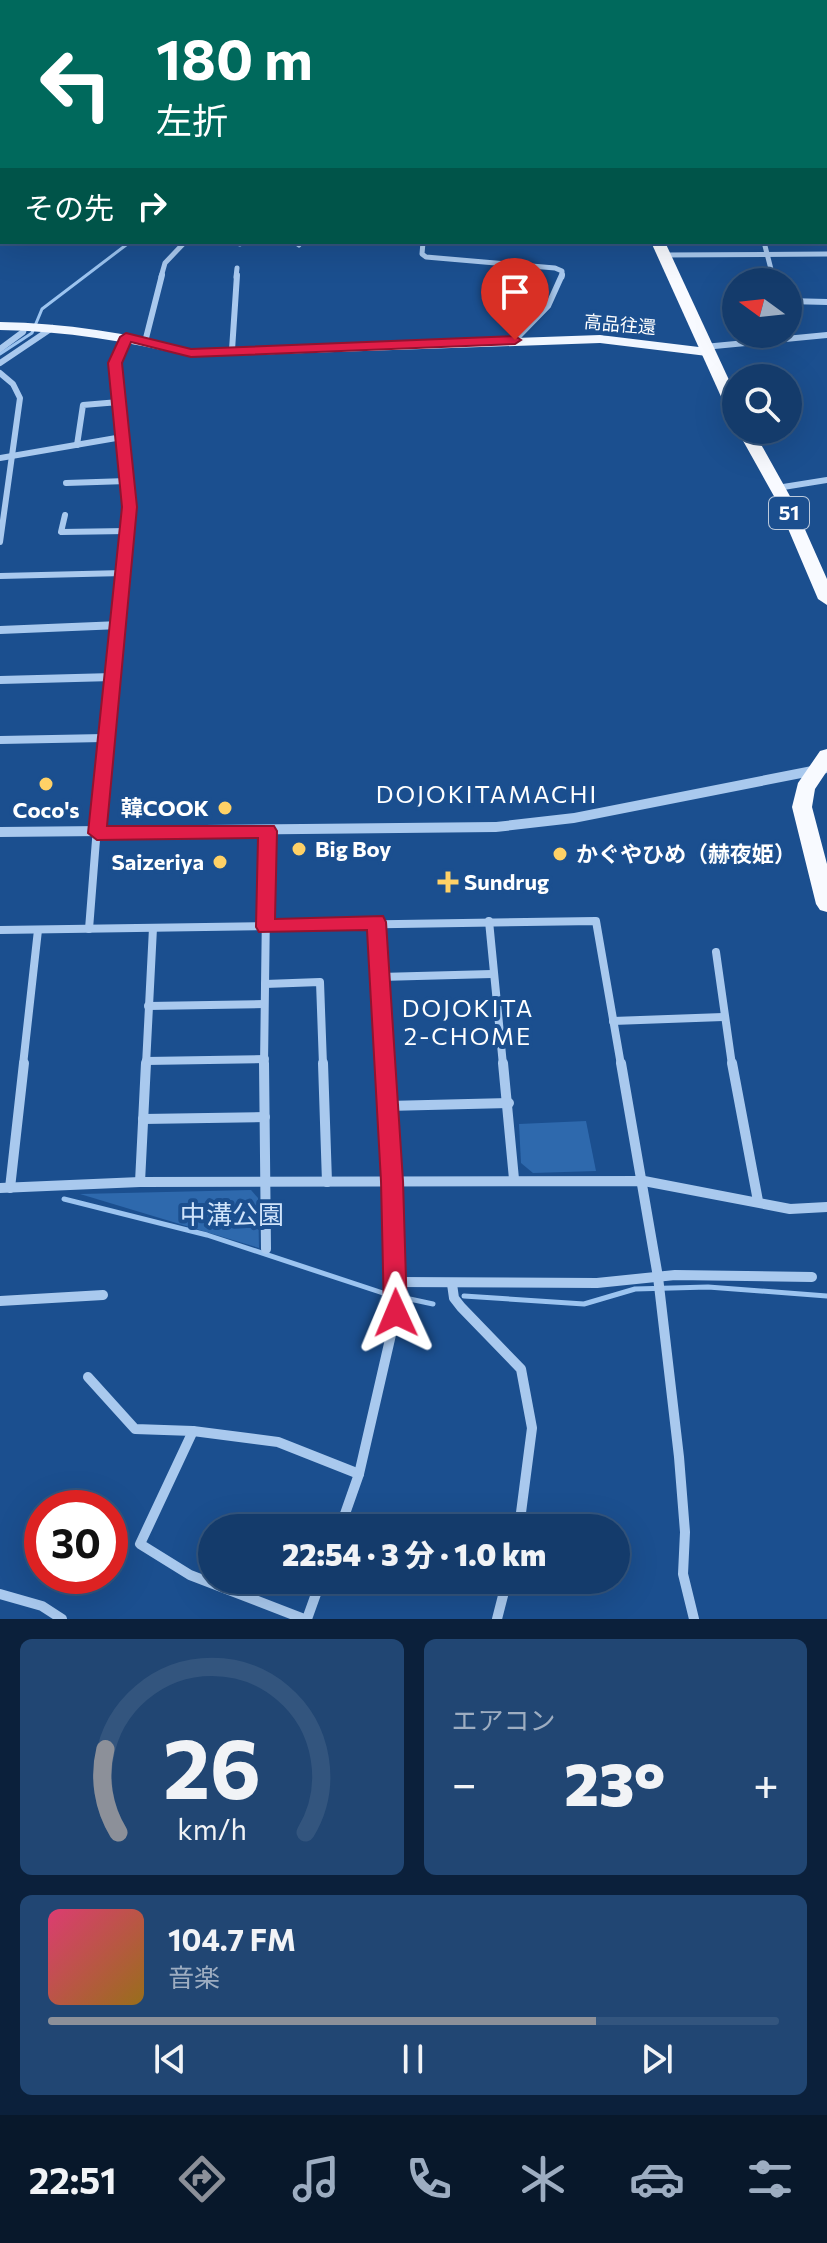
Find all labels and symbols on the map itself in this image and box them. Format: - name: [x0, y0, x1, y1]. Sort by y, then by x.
- pin: [481, 258, 549, 340]
- north arrow: [722, 268, 802, 348]
- street label: 高品往還: [583, 310, 657, 338]
- road number: 51: [769, 497, 809, 529]
- marker: Coco's: [37, 775, 55, 793]
- district label: DOJOKITAMACHI: [376, 779, 598, 808]
- place label: 韓COOK: [121, 794, 209, 821]
- place label: Coco's: [12, 796, 80, 823]
- marker: 韓COOK: [216, 799, 234, 817]
- place label: Big Boy: [315, 835, 391, 862]
- marker: Big Boy: [290, 840, 308, 858]
- place label: かぐやひめ（赫夜姫）: [576, 840, 796, 867]
- marker: かぐやひめ（赫夜姫）: [551, 845, 569, 863]
- place label: Saizeriya: [112, 848, 204, 875]
- marker: Saizeriya: [211, 853, 229, 871]
- place label: Sundrug: [464, 868, 549, 895]
- marker: Sundrug: [439, 873, 457, 891]
- district label: DOJOKITA 2-CHOME: [402, 993, 534, 1050]
- park label: 中溝公園: [180, 1198, 284, 1229]
- position arrow: [354, 1271, 438, 1355]
- speed limit sign: 30: [24, 1490, 128, 1594]

